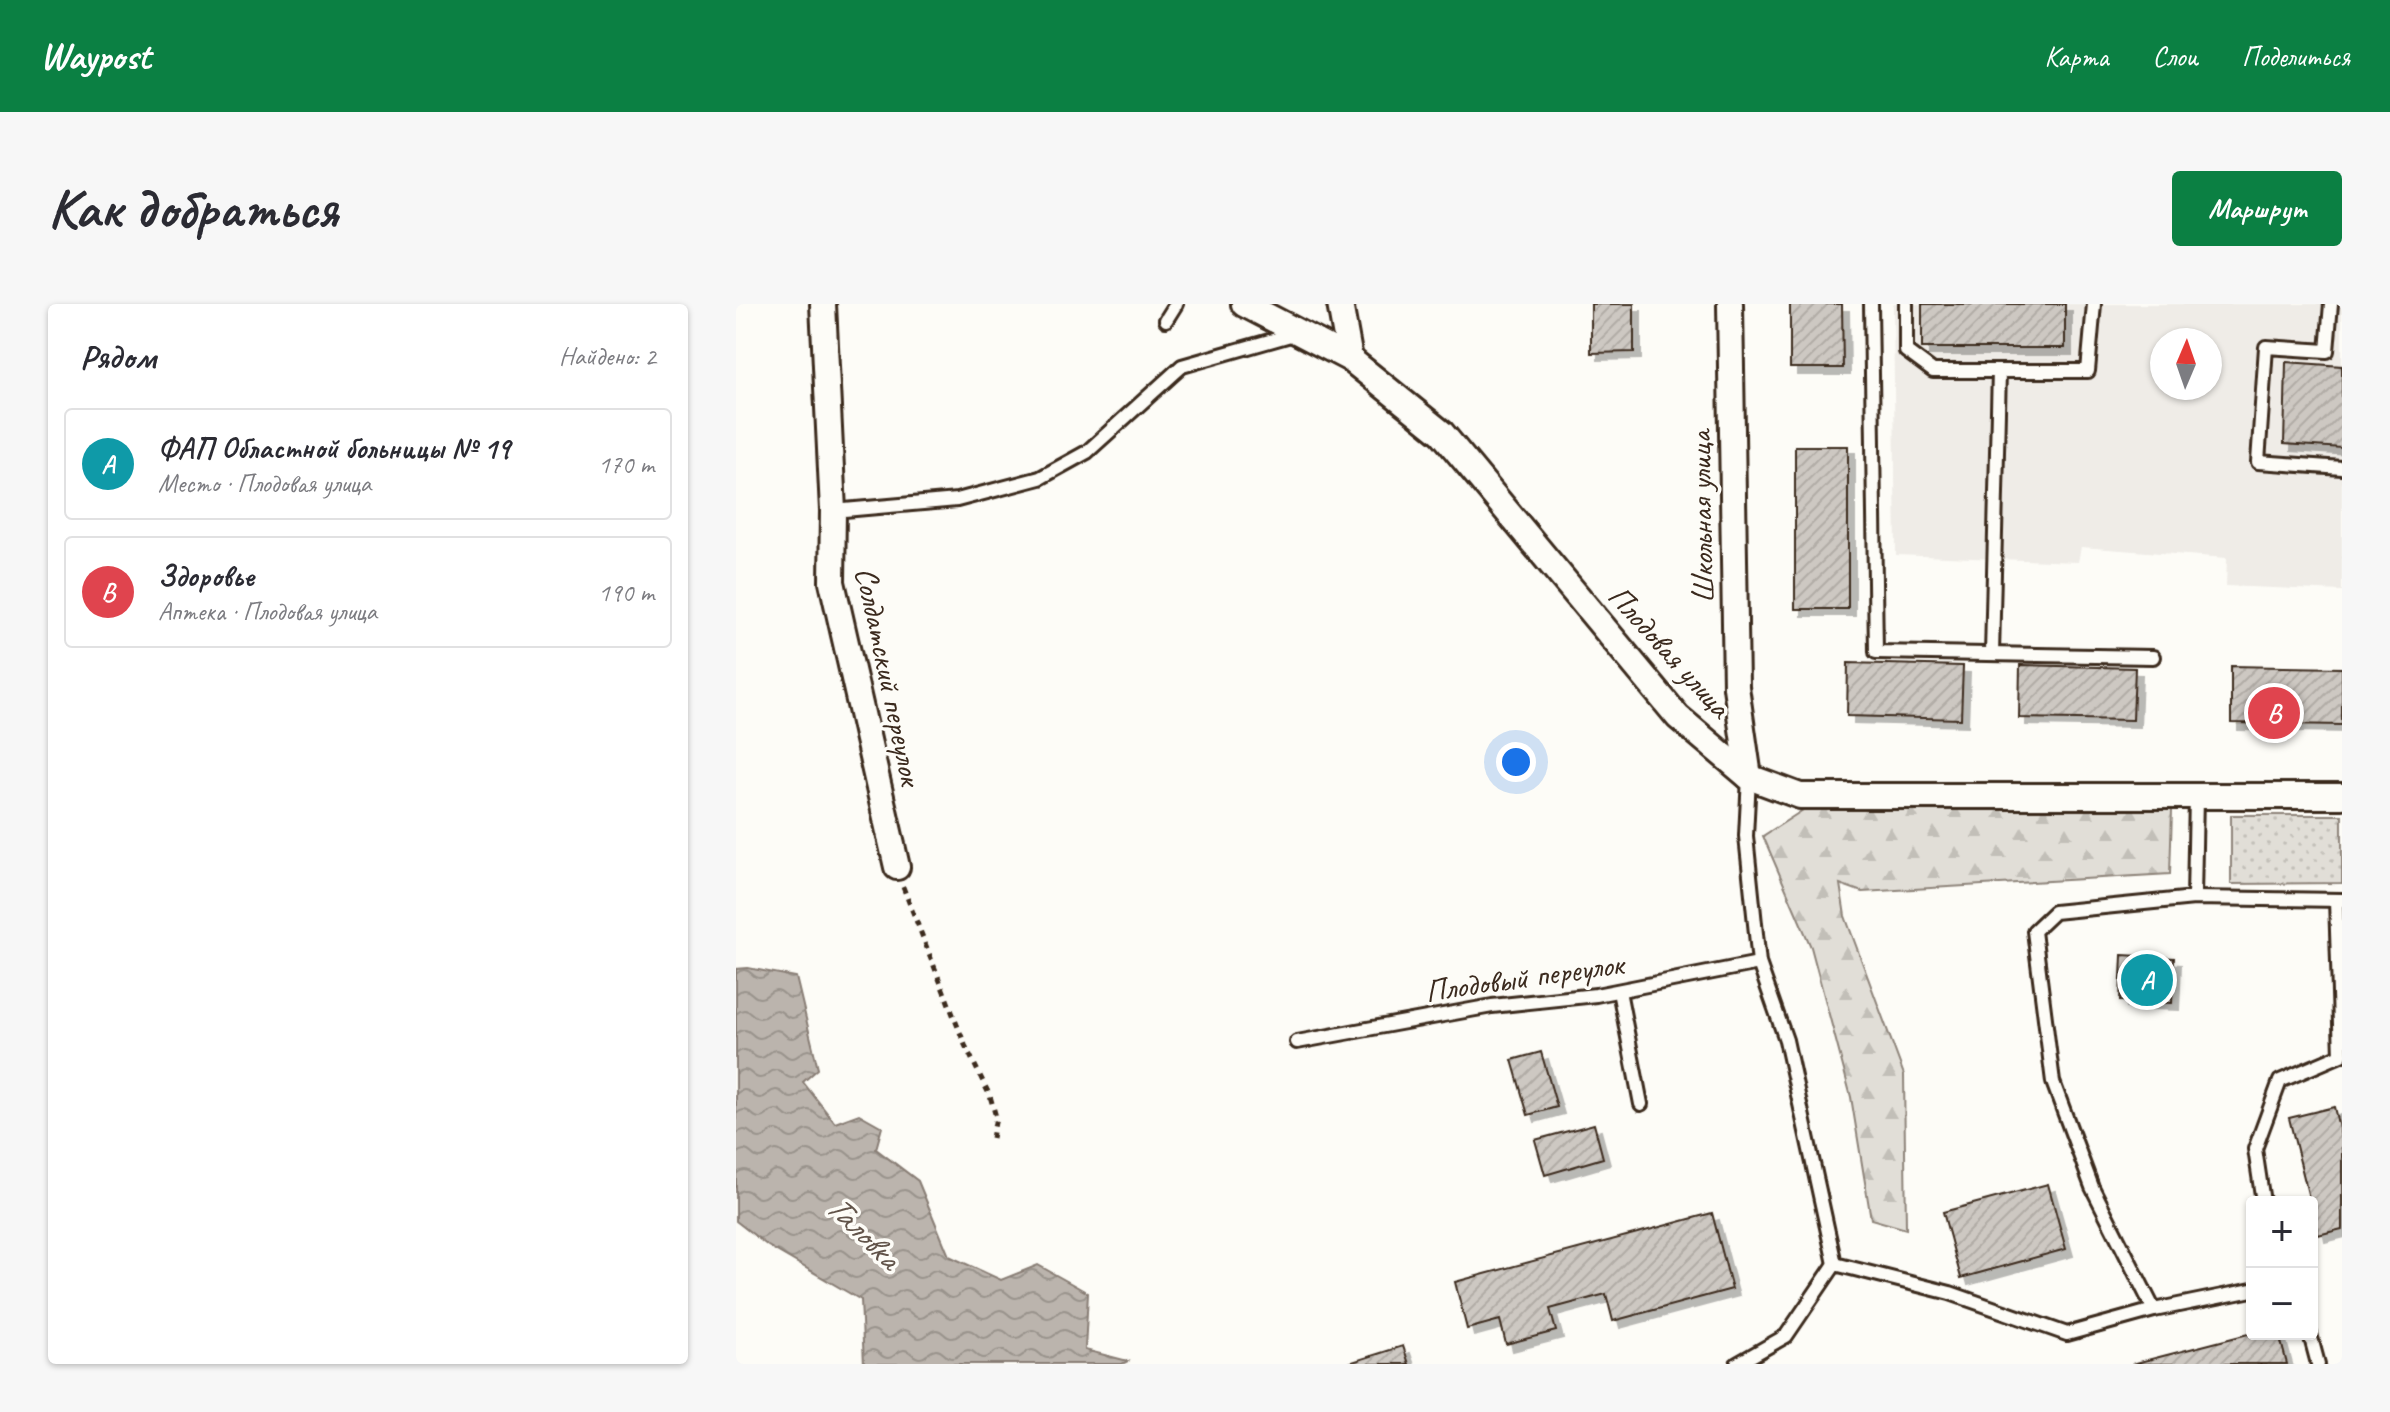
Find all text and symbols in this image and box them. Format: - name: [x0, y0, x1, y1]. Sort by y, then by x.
- text: Waypost: [40, 33, 151, 80]
- text: Карта: [2045, 39, 2109, 74]
- text: Слои: [2153, 39, 2198, 74]
- text: Поделиться: [2242, 39, 2350, 74]
- button: Маршрут: [2172, 171, 2342, 246]
- text: Как добраться: [48, 173, 338, 244]
- north arrow: [2150, 328, 2222, 400]
- text: Рядом: [80, 335, 156, 378]
- text: Найдено: 2: [559, 340, 656, 373]
- street label: Школьная улица: [1679, 427, 1724, 604]
- text: ФАП Областной больницы № 19: [158, 429, 510, 467]
- text: A: [101, 448, 115, 481]
- text: 170 m: [598, 448, 654, 481]
- text: Место · Плодовая улица: [158, 467, 371, 500]
- text: Здоровье: [158, 557, 254, 595]
- street label: Солдатский переулок: [845, 563, 932, 792]
- text: B: [101, 576, 115, 609]
- text: 190 m: [598, 576, 654, 609]
- street label: Плодовая улица: [1599, 576, 1741, 728]
- text: Аптека · Плодовая улица: [158, 595, 377, 628]
- pin: B: [2248, 683, 2300, 743]
- your location: [1496, 742, 1536, 782]
- street label: Плодовый переулок: [1422, 943, 1629, 1012]
- pin: A: [2121, 950, 2173, 1010]
- water label: Таловка: [817, 1185, 913, 1281]
- map controls: [2246, 1196, 2318, 1340]
- button: +: [2246, 1196, 2318, 1268]
- button: −: [2246, 1268, 2318, 1340]

